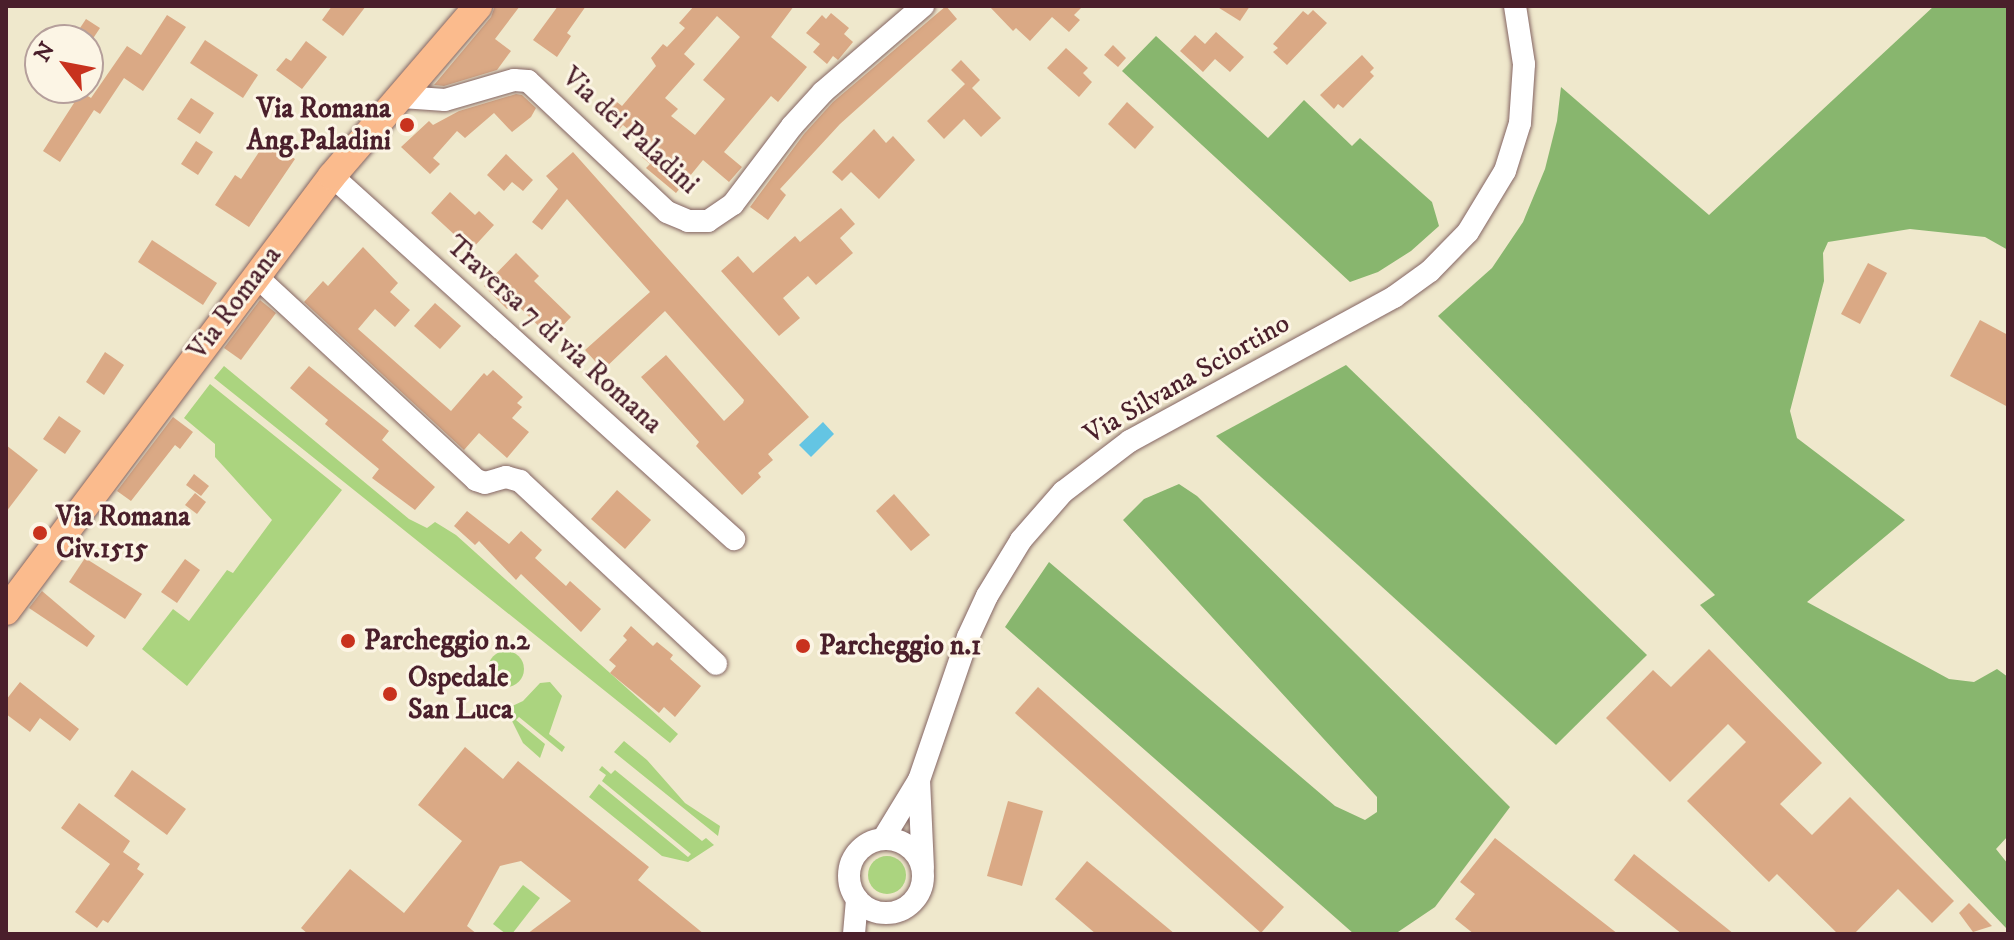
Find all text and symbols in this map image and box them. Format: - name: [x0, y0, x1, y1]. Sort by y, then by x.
- north arrow: [24, 24, 104, 104]
- text: N: [29, 37, 61, 67]
- street label: Via dei Paladini: [555, 61, 705, 201]
- place label: Via Romana Ang.Paladini: [247, 92, 391, 158]
- marker: Via Romana Ang.Paladini: [398, 116, 416, 134]
- street label: Traversa 7 di via Romana: [439, 229, 669, 441]
- street label: Via Romana: [181, 239, 289, 367]
- street label: Via Silvana Sciortino: [1078, 307, 1296, 451]
- place label: Via Romana Civ.1515: [56, 500, 190, 566]
- marker: Via Romana Civ.1515: [31, 524, 49, 542]
- place label: Parcheggio n.2: [364, 624, 530, 658]
- place label: Parcheggio n.1: [819, 629, 981, 663]
- marker: Parcheggio n.2: [339, 632, 357, 650]
- marker: Parcheggio n.1: [794, 637, 812, 655]
- place label: Ospedale San Luca: [408, 661, 513, 727]
- marker: Ospedale San Luca: [379, 683, 401, 705]

